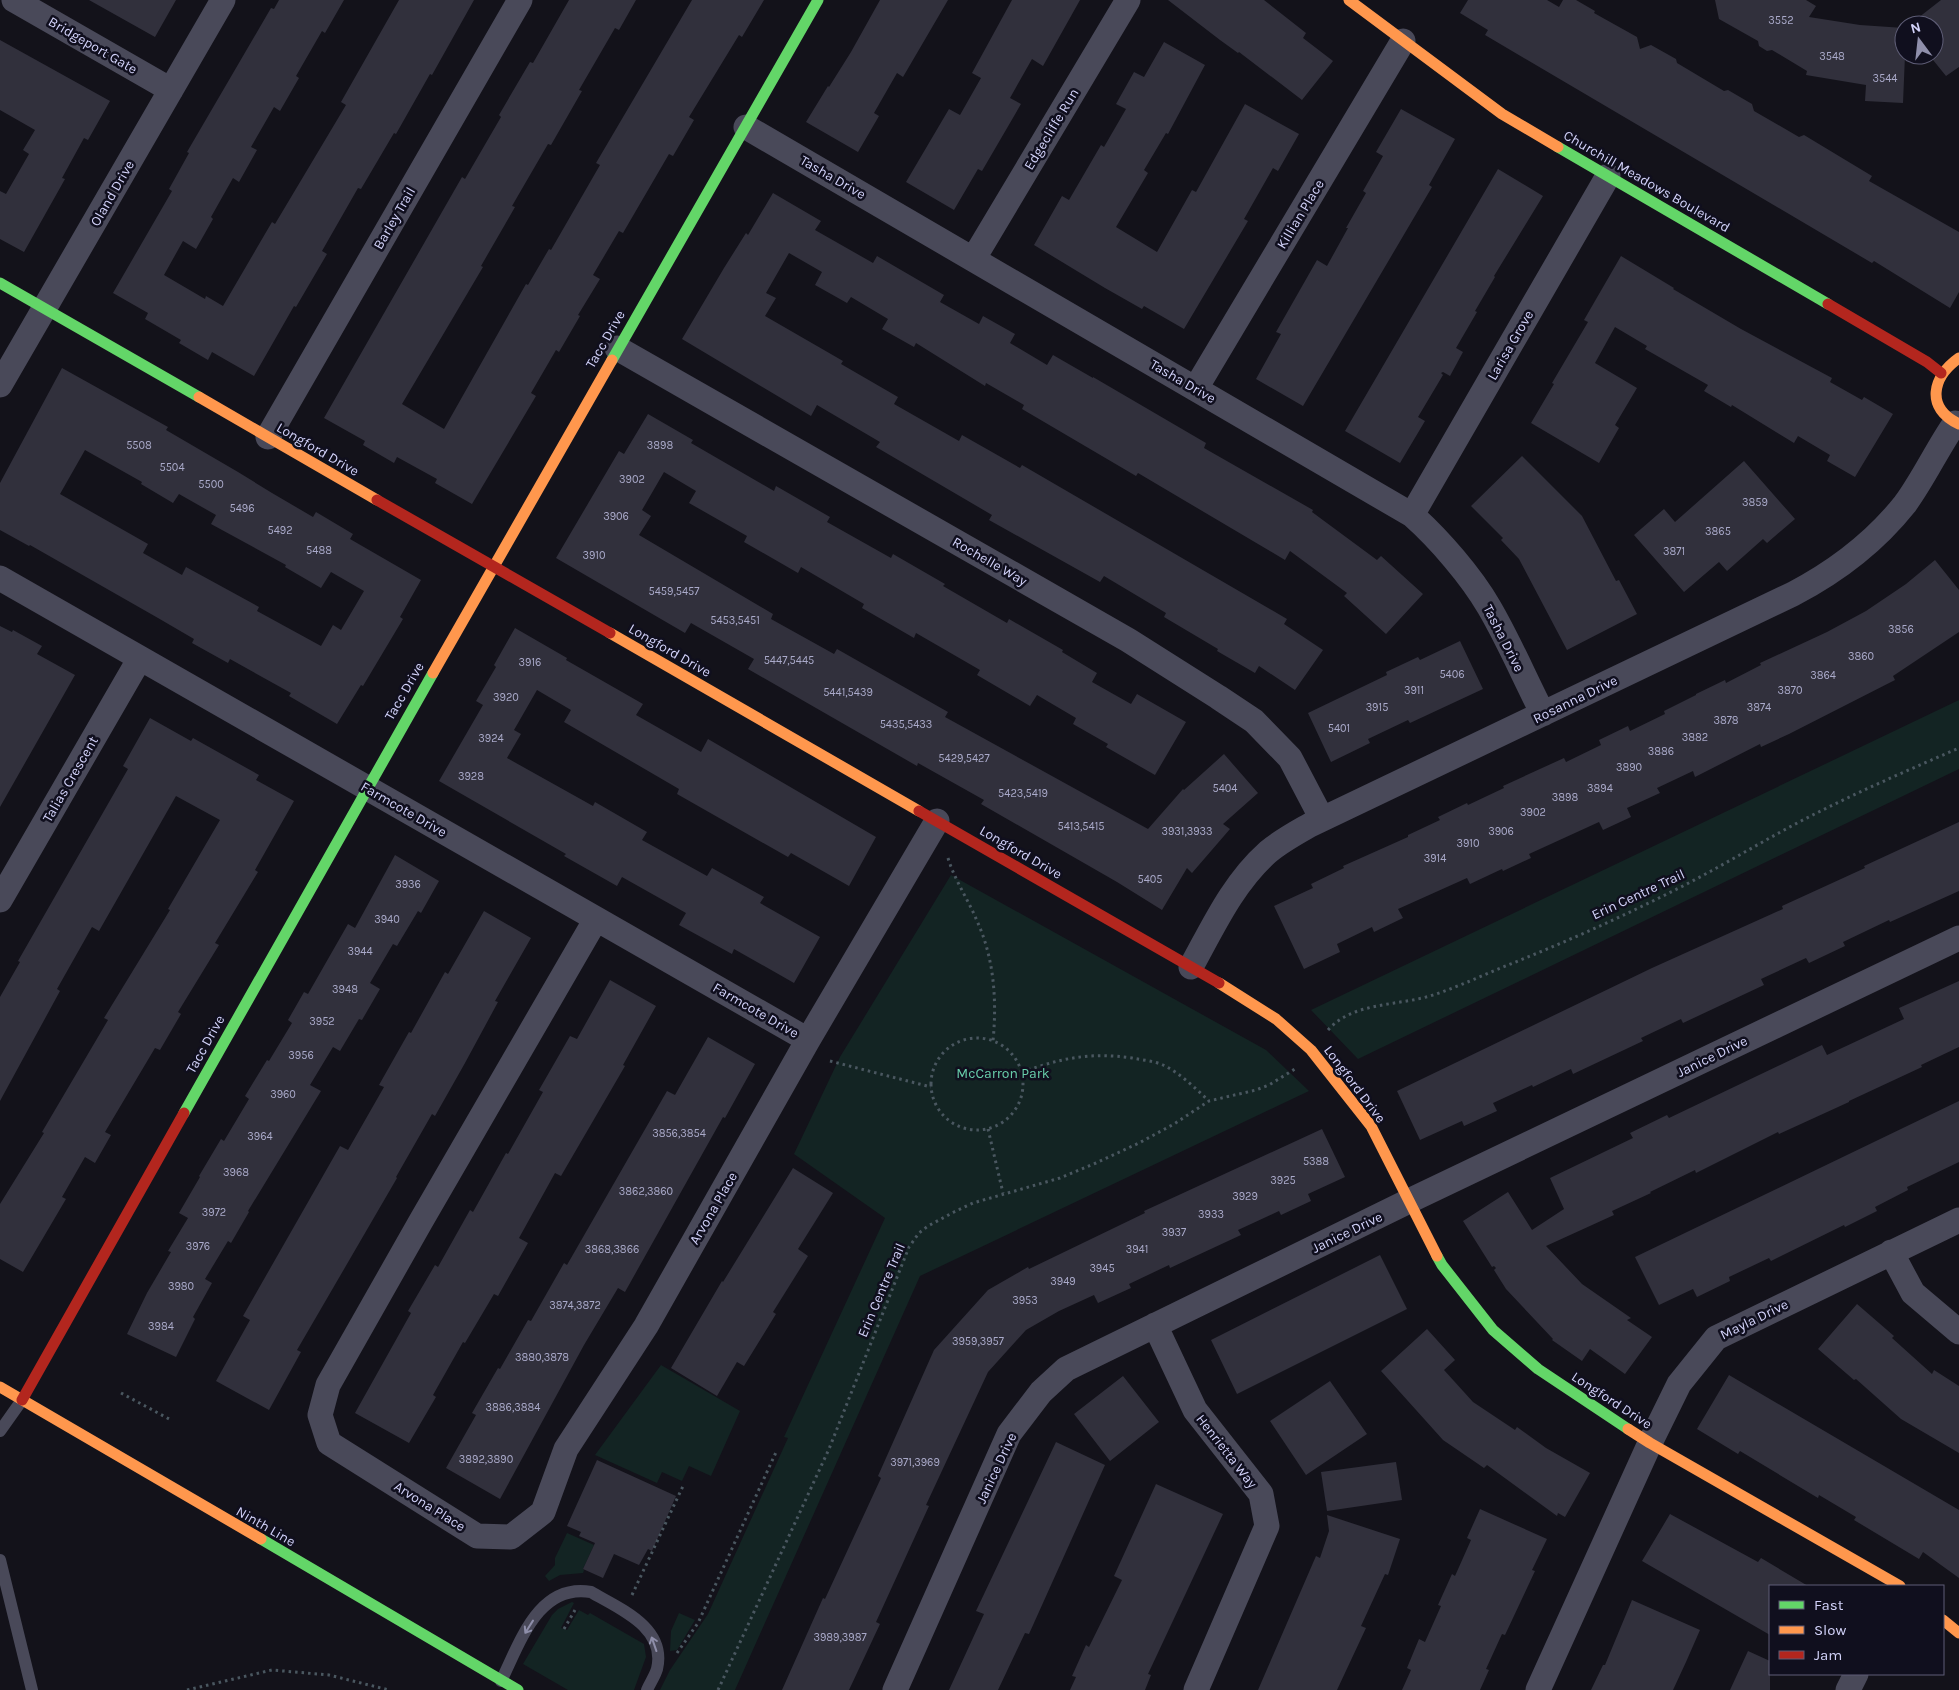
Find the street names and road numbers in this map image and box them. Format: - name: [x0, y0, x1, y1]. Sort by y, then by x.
- street label: Bridgeport Gate: [45, 13, 140, 78]
- street label: Edgecliffe Run: [1020, 85, 1082, 173]
- street label: Churchill Meadows Boulevard: [1561, 127, 1733, 236]
- street label: Tasha Drive: [797, 152, 869, 203]
- street label: Oland Drive: [87, 157, 138, 229]
- street label: Killian Place: [1273, 176, 1328, 252]
- street label: Barley Trail: [370, 184, 419, 252]
- street label: Tacc Drive: [582, 307, 629, 371]
- street label: Larisa Grove: [1484, 307, 1537, 383]
- street label: Tasha Drive: [1147, 356, 1219, 407]
- street label: Longford Drive: [274, 419, 362, 480]
- street label: Rochelle Way: [949, 533, 1031, 590]
- street label: Tasha Drive: [1479, 602, 1528, 675]
- street label: Longford Drive: [626, 620, 714, 681]
- street label: Tacc Drive: [381, 659, 428, 723]
- street label: Rosanna Drive: [1530, 672, 1620, 727]
- street label: Talias Crescent: [39, 733, 102, 825]
- street label: Farmcote Drive: [358, 778, 450, 841]
- street label: Longford Drive: [977, 822, 1065, 883]
- street label: Erin Centre Trail: [1589, 865, 1687, 923]
- street label: Farmcote Drive: [710, 979, 802, 1042]
- street label: Tacc Drive: [182, 1012, 228, 1076]
- street label: Janice Drive: [1674, 1032, 1750, 1081]
- street label: Longford Drive: [1320, 1042, 1389, 1126]
- street label: Arvona Place: [686, 1169, 741, 1248]
- street label: Janice Drive: [1309, 1208, 1385, 1257]
- street label: Erin Centre Trail: [854, 1240, 909, 1340]
- street label: Mayla Drive: [1717, 1296, 1791, 1343]
- street label: Longford Drive: [1568, 1368, 1655, 1433]
- street label: Henrietta Way: [1192, 1411, 1261, 1492]
- street label: Janice Drive: [973, 1430, 1020, 1506]
- street label: Arvona Place: [391, 1478, 469, 1535]
- street label: Ninth Line: [233, 1503, 298, 1550]

